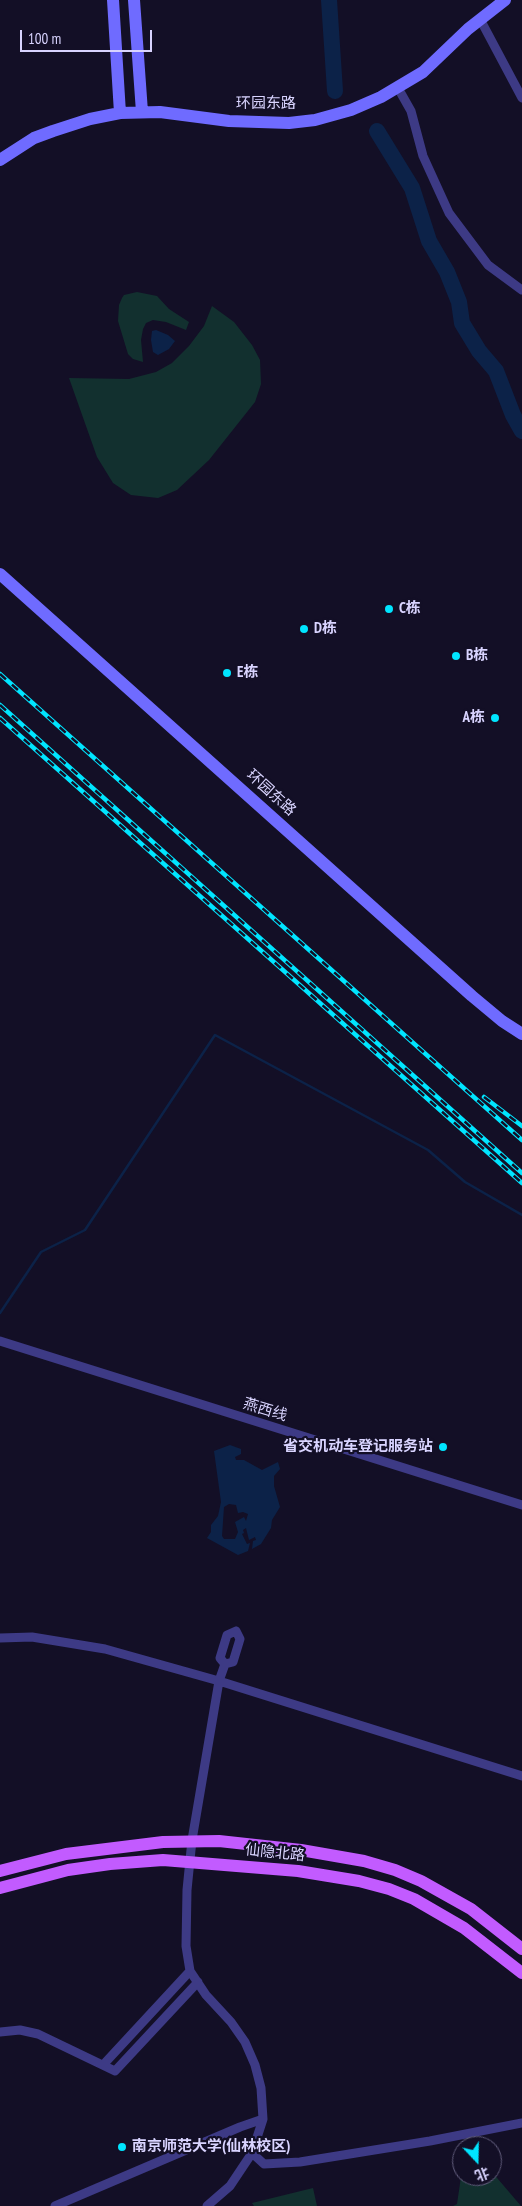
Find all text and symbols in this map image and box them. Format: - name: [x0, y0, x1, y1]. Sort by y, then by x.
- scale bar: [22, 20, 155, 52]
- text: 100 m: [28, 29, 61, 48]
- street label: 环园东路: [236, 95, 296, 113]
- place label: C栋: [399, 600, 421, 618]
- marker: C栋: [383, 603, 395, 615]
- place label: D栋: [314, 620, 337, 638]
- marker: D栋: [298, 623, 310, 635]
- place label: B栋: [466, 647, 488, 665]
- marker: B栋: [450, 650, 462, 662]
- place label: E栋: [237, 664, 258, 682]
- marker: E栋: [221, 667, 233, 679]
- place label: A栋: [462, 709, 485, 727]
- marker: A栋: [489, 712, 501, 724]
- street label: 环园东路: [243, 766, 299, 820]
- street label: 燕西线: [241, 1395, 289, 1425]
- place label: 省交机动车登记服务站: [283, 1438, 433, 1456]
- marker: 省交机动车登记服务站: [437, 1441, 449, 1453]
- street label: 仙隐北路: [244, 1841, 306, 1865]
- north arrow: [452, 2136, 502, 2186]
- place label: 南京师范大学(仙林校区): [132, 2138, 290, 2156]
- marker: 南京师范大学(仙林校区): [116, 2141, 128, 2153]
- text: 北: [472, 2163, 492, 2185]

